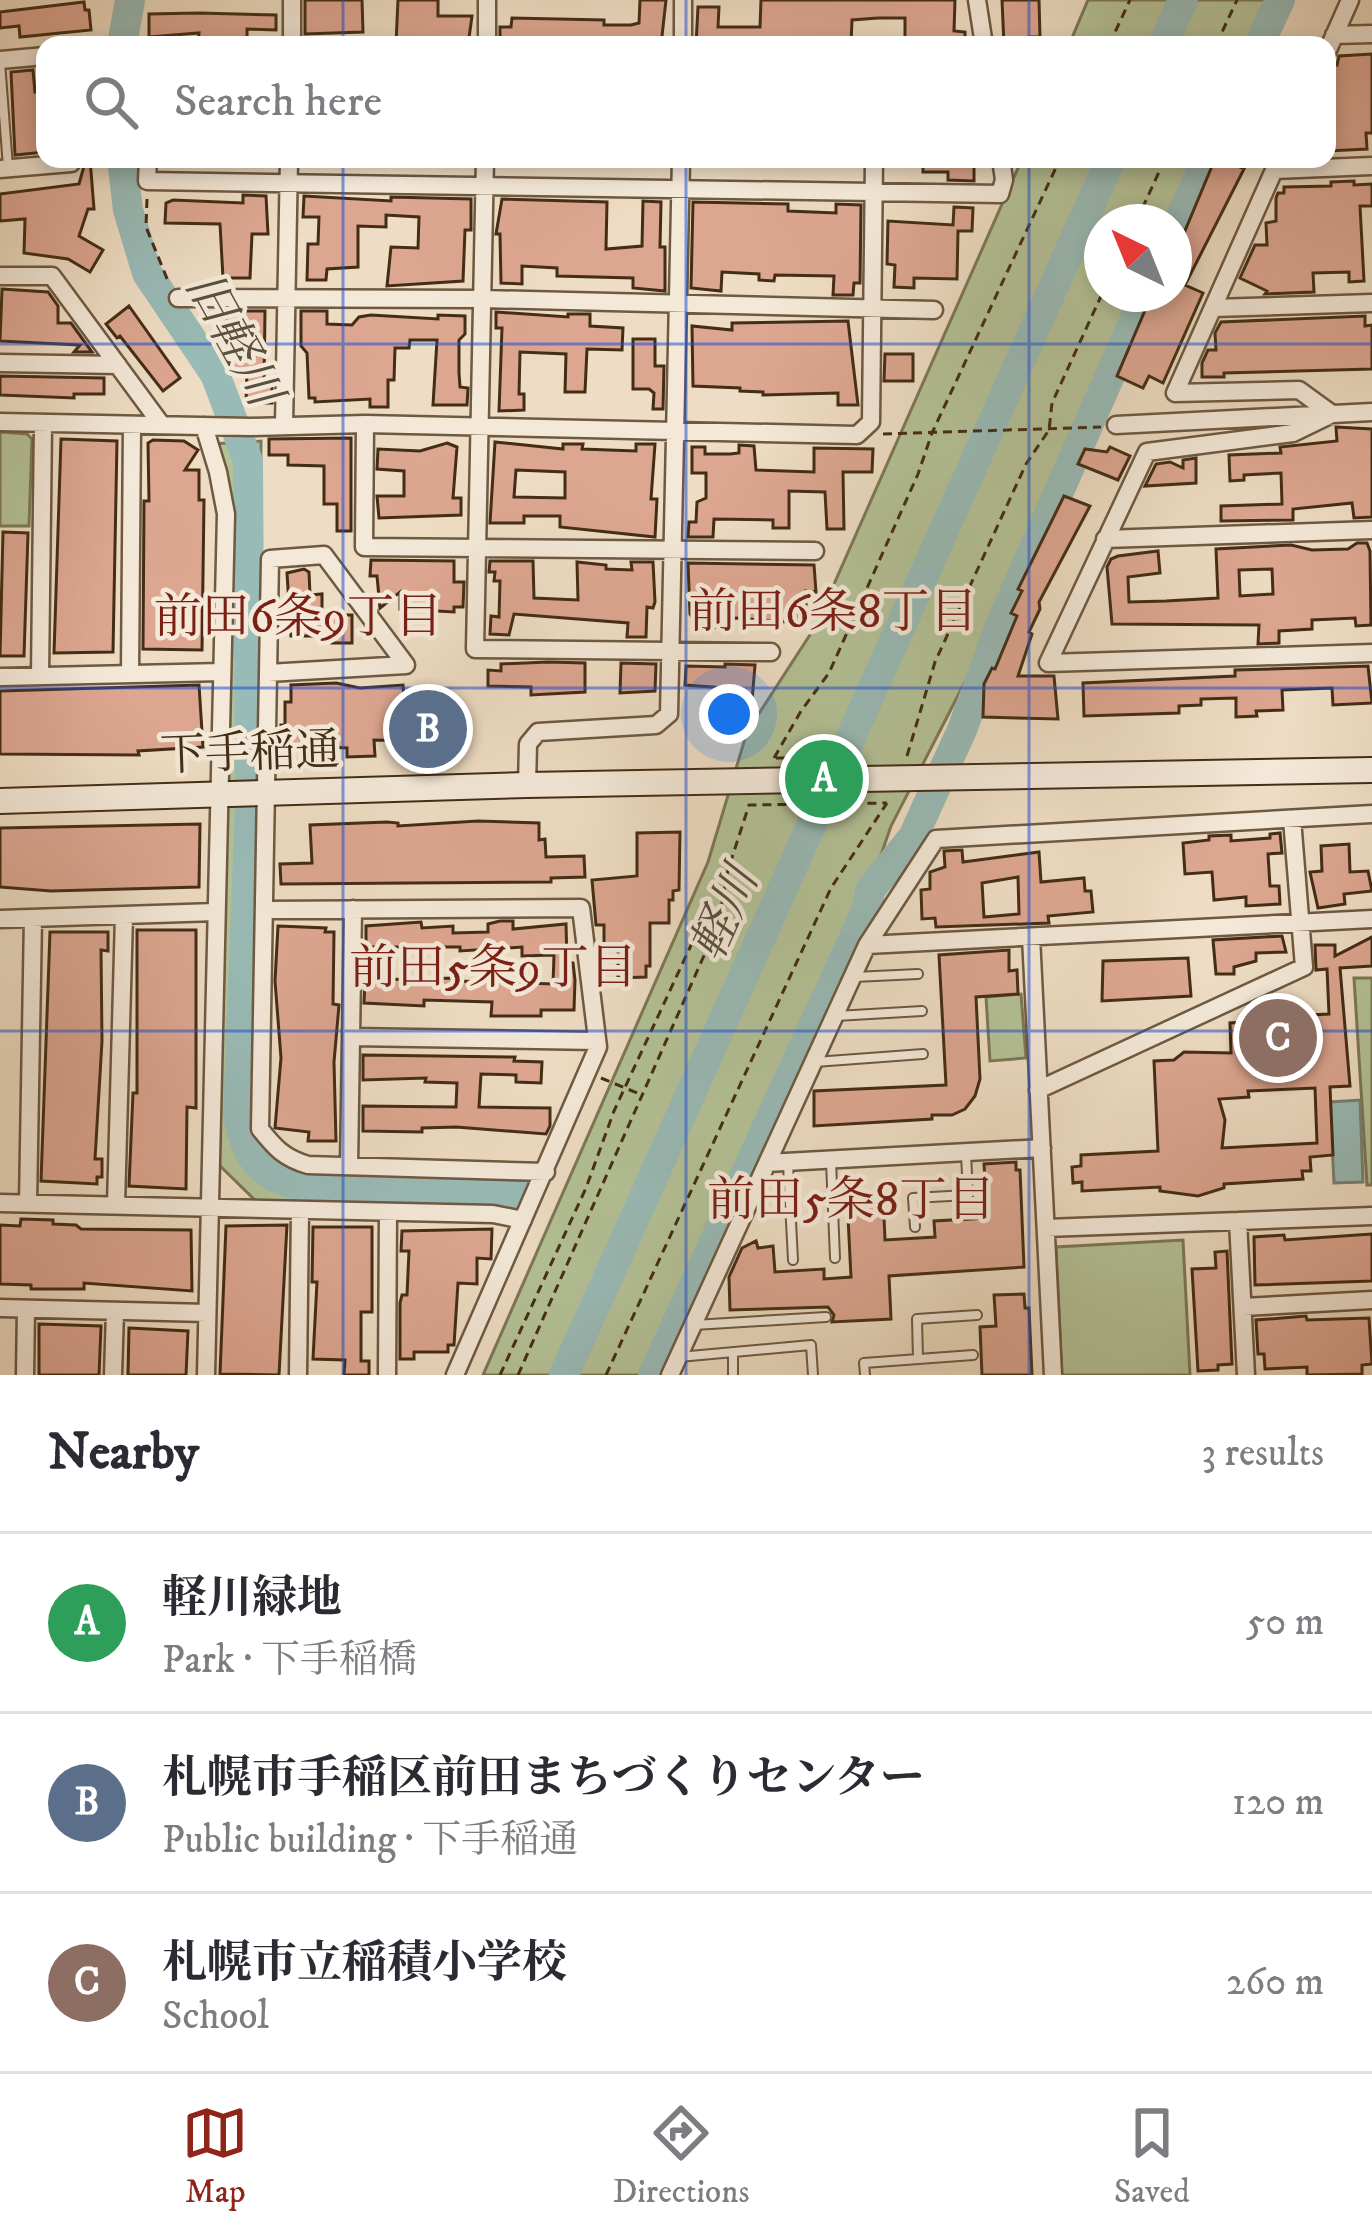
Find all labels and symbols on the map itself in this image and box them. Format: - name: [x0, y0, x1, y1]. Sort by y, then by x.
- north arrow: [1084, 204, 1192, 312]
- water label: 旧軽川: [171, 262, 296, 421]
- district label: 前田6条8丁目: [688, 583, 978, 643]
- district label: 前田6条9丁目: [154, 588, 442, 648]
- pin: B: [389, 684, 467, 774]
- your location: [699, 684, 759, 744]
- street label: 下手稲通: [159, 723, 341, 785]
- pin: A: [785, 734, 863, 824]
- water label: 軽川: [679, 854, 775, 970]
- district label: 前田5条9丁目: [349, 939, 637, 999]
- pin: C: [1239, 993, 1317, 1083]
- district label: 前田5条8丁目: [707, 1171, 995, 1231]

